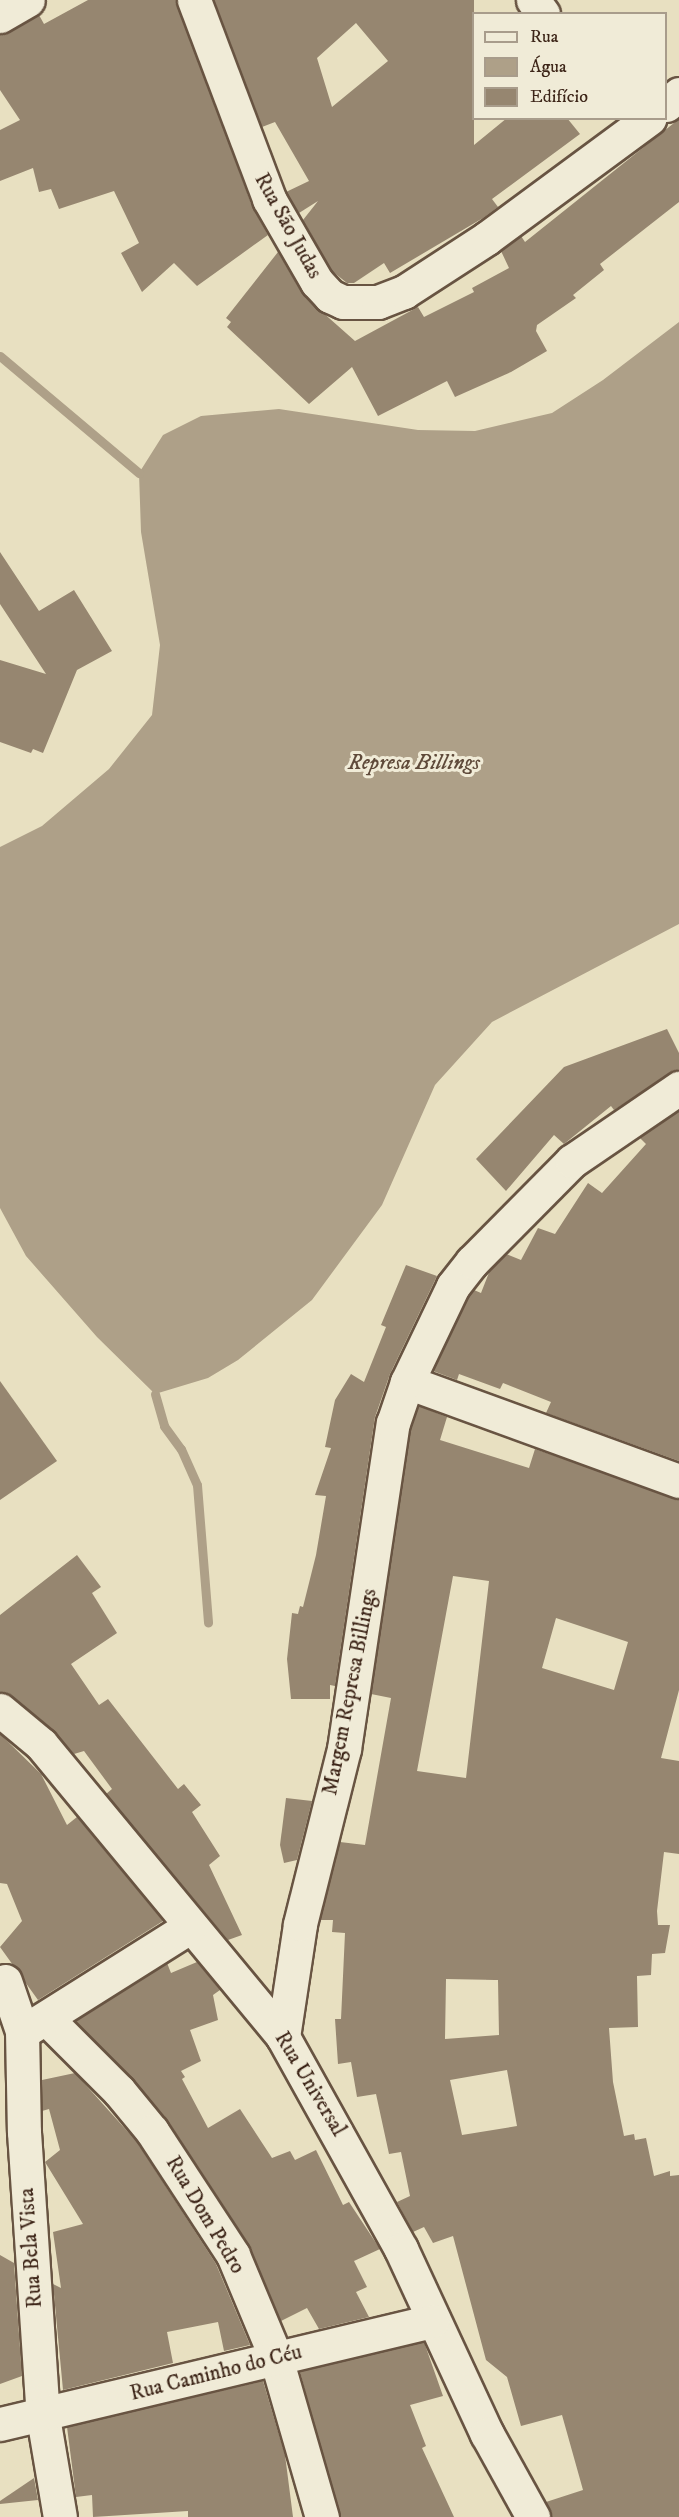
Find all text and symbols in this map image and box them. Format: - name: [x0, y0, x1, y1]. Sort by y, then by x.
- legend: [472, 12, 667, 120]
- text: Rua: [530, 26, 558, 48]
- text: Água: [530, 56, 567, 78]
- text: Edifício: [530, 86, 588, 108]
- street label: Rua São Judas: [249, 169, 327, 283]
- water label: Represa Billings: [348, 750, 480, 776]
- street label: Margem Represa Billings: [318, 1587, 382, 1797]
- street label: Rua Universal: [269, 2027, 351, 2141]
- street label: Rua Dom Pedro: [160, 2152, 250, 2278]
- street label: Rua Bela Vista: [14, 2187, 48, 2309]
- street label: Rua Caminho do Céu: [127, 2339, 305, 2407]

